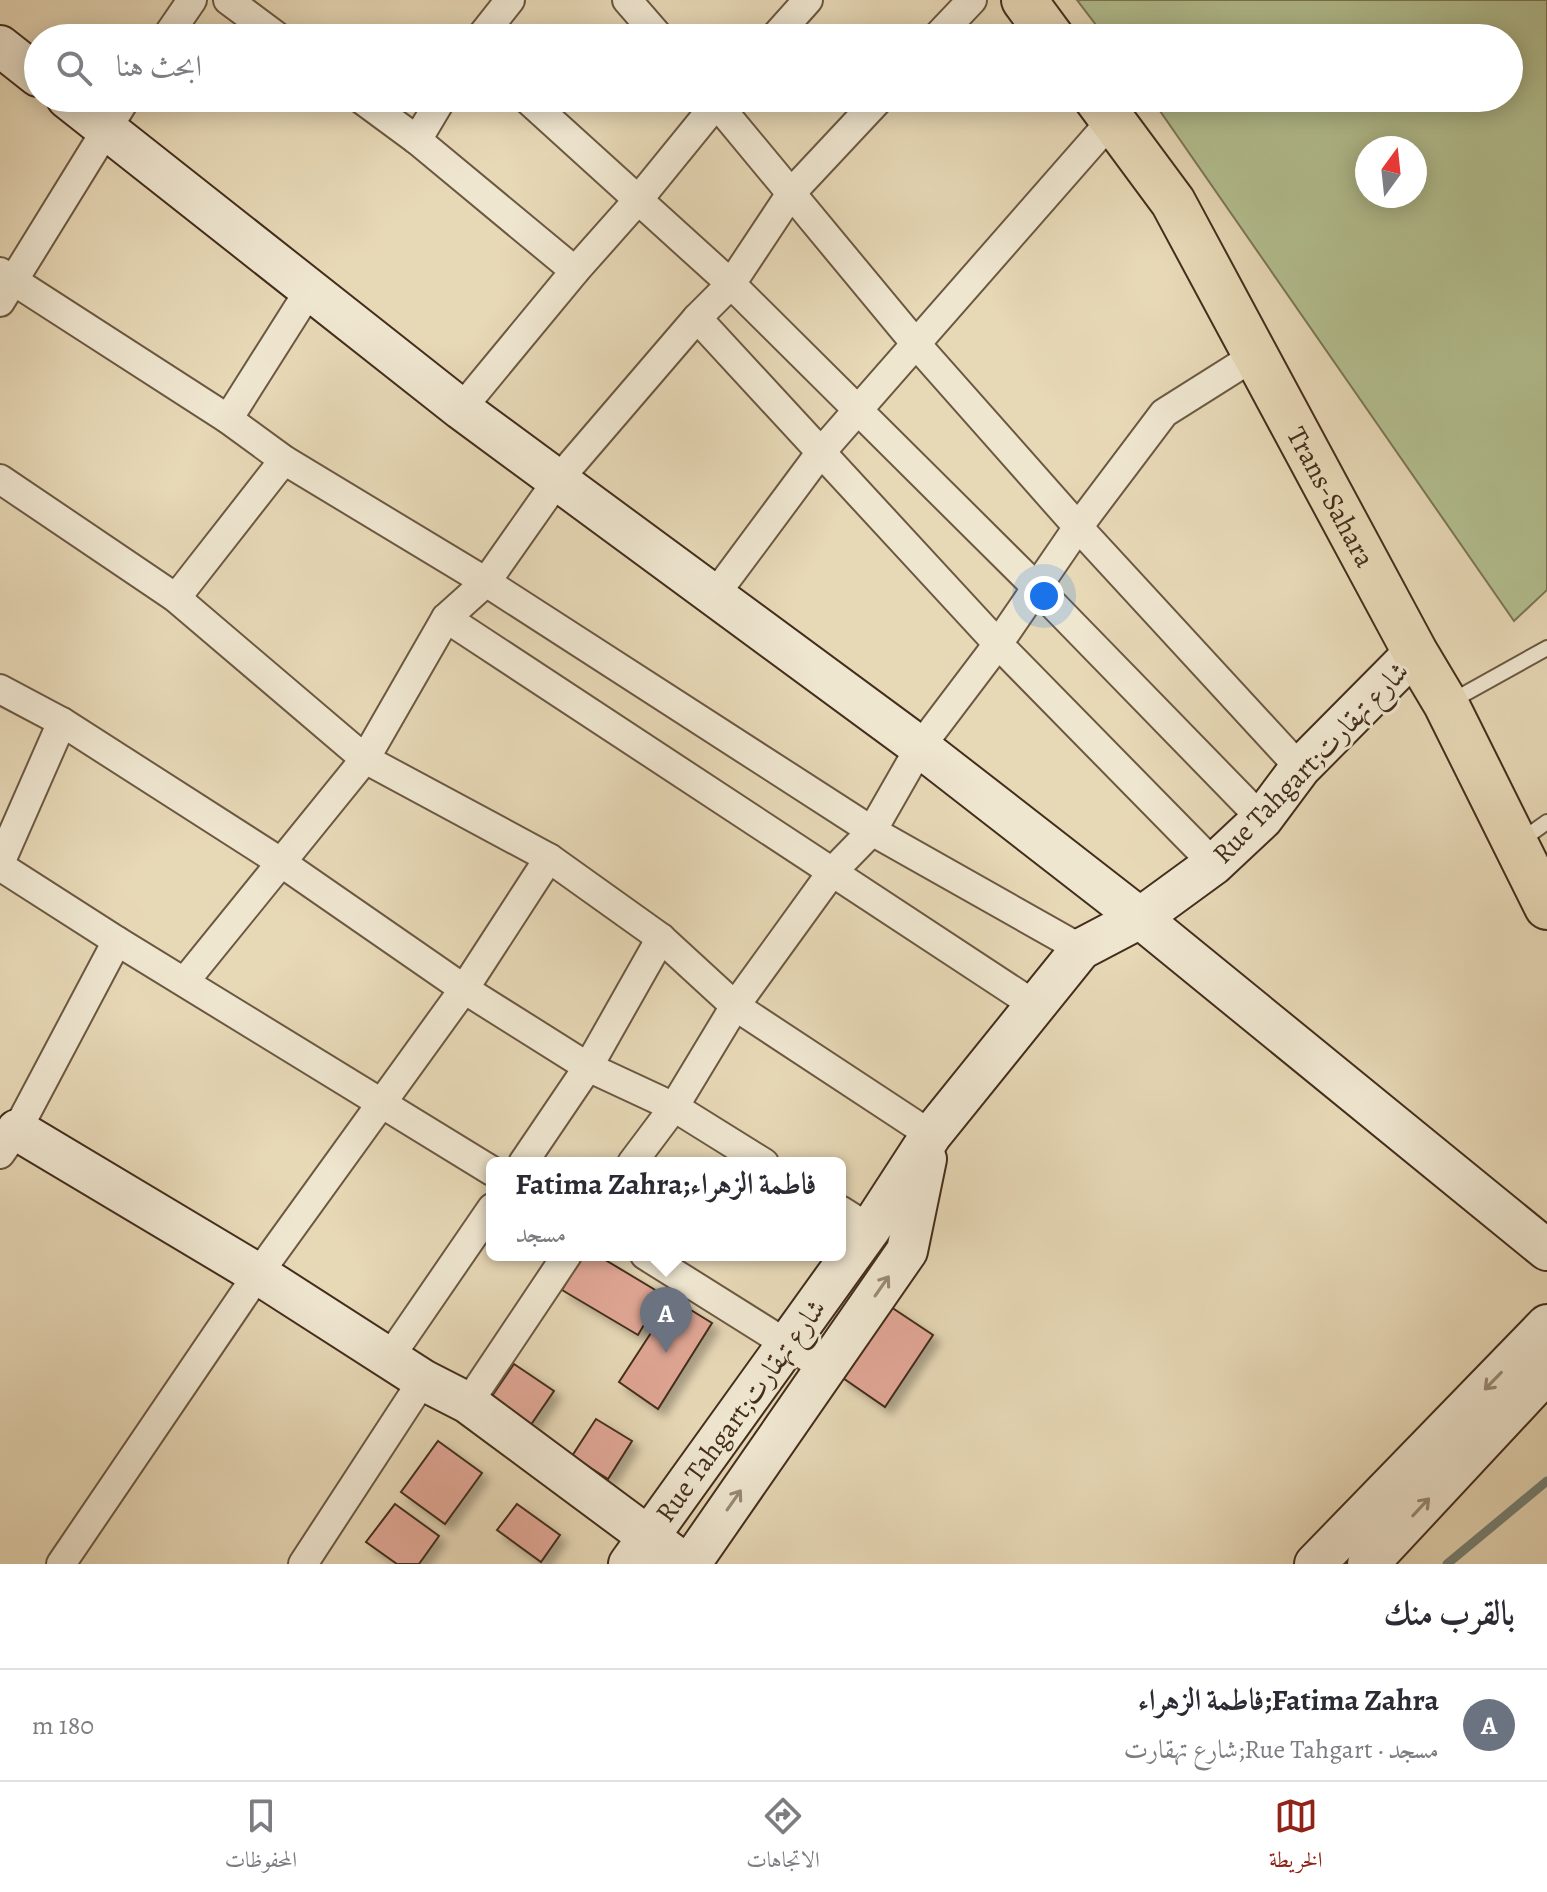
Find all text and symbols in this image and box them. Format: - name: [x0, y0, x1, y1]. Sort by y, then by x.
- search box: [24, 24, 1523, 112]
- icon: search: [52, 46, 96, 90]
- text: ابحث هنا: [116, 46, 202, 86]
- north arrow: [1355, 136, 1427, 208]
- street label: Trans-Sahara: [1277, 420, 1384, 574]
- your location: [1024, 576, 1064, 616]
- street label: Rue Tahgart;شارع تهقارت: [1204, 653, 1420, 875]
- popup: [486, 1157, 846, 1261]
- text: Fatima Zahra;فاطمة الزهراء: [515, 1164, 817, 1204]
- text: مسجد: [515, 1216, 566, 1251]
- one-way arrow: [874, 1276, 890, 1298]
- pin: A: [640, 1287, 692, 1353]
- street label: Rue Tahgart;شارع تهقارت: [647, 1291, 838, 1532]
- one-way arrow: [1483, 1371, 1502, 1391]
- one-way arrow: [726, 1489, 742, 1511]
- one-way arrow: [1412, 1497, 1431, 1517]
- text: بالقرب منك: [1383, 1589, 1515, 1636]
- text: Fatima Zahra;فاطمة الزهراء: [1138, 1680, 1439, 1720]
- text: 180 m: [32, 1708, 94, 1743]
- text: A: [1481, 1708, 1497, 1743]
- text: مسجد · Rue Tahgart;شارع تهقارت: [1124, 1732, 1439, 1767]
- tab: المحفوظات: [225, 1794, 297, 1881]
- tab: الاتجاهات: [746, 1794, 820, 1881]
- tab: الخريطة: [1269, 1794, 1322, 1881]

